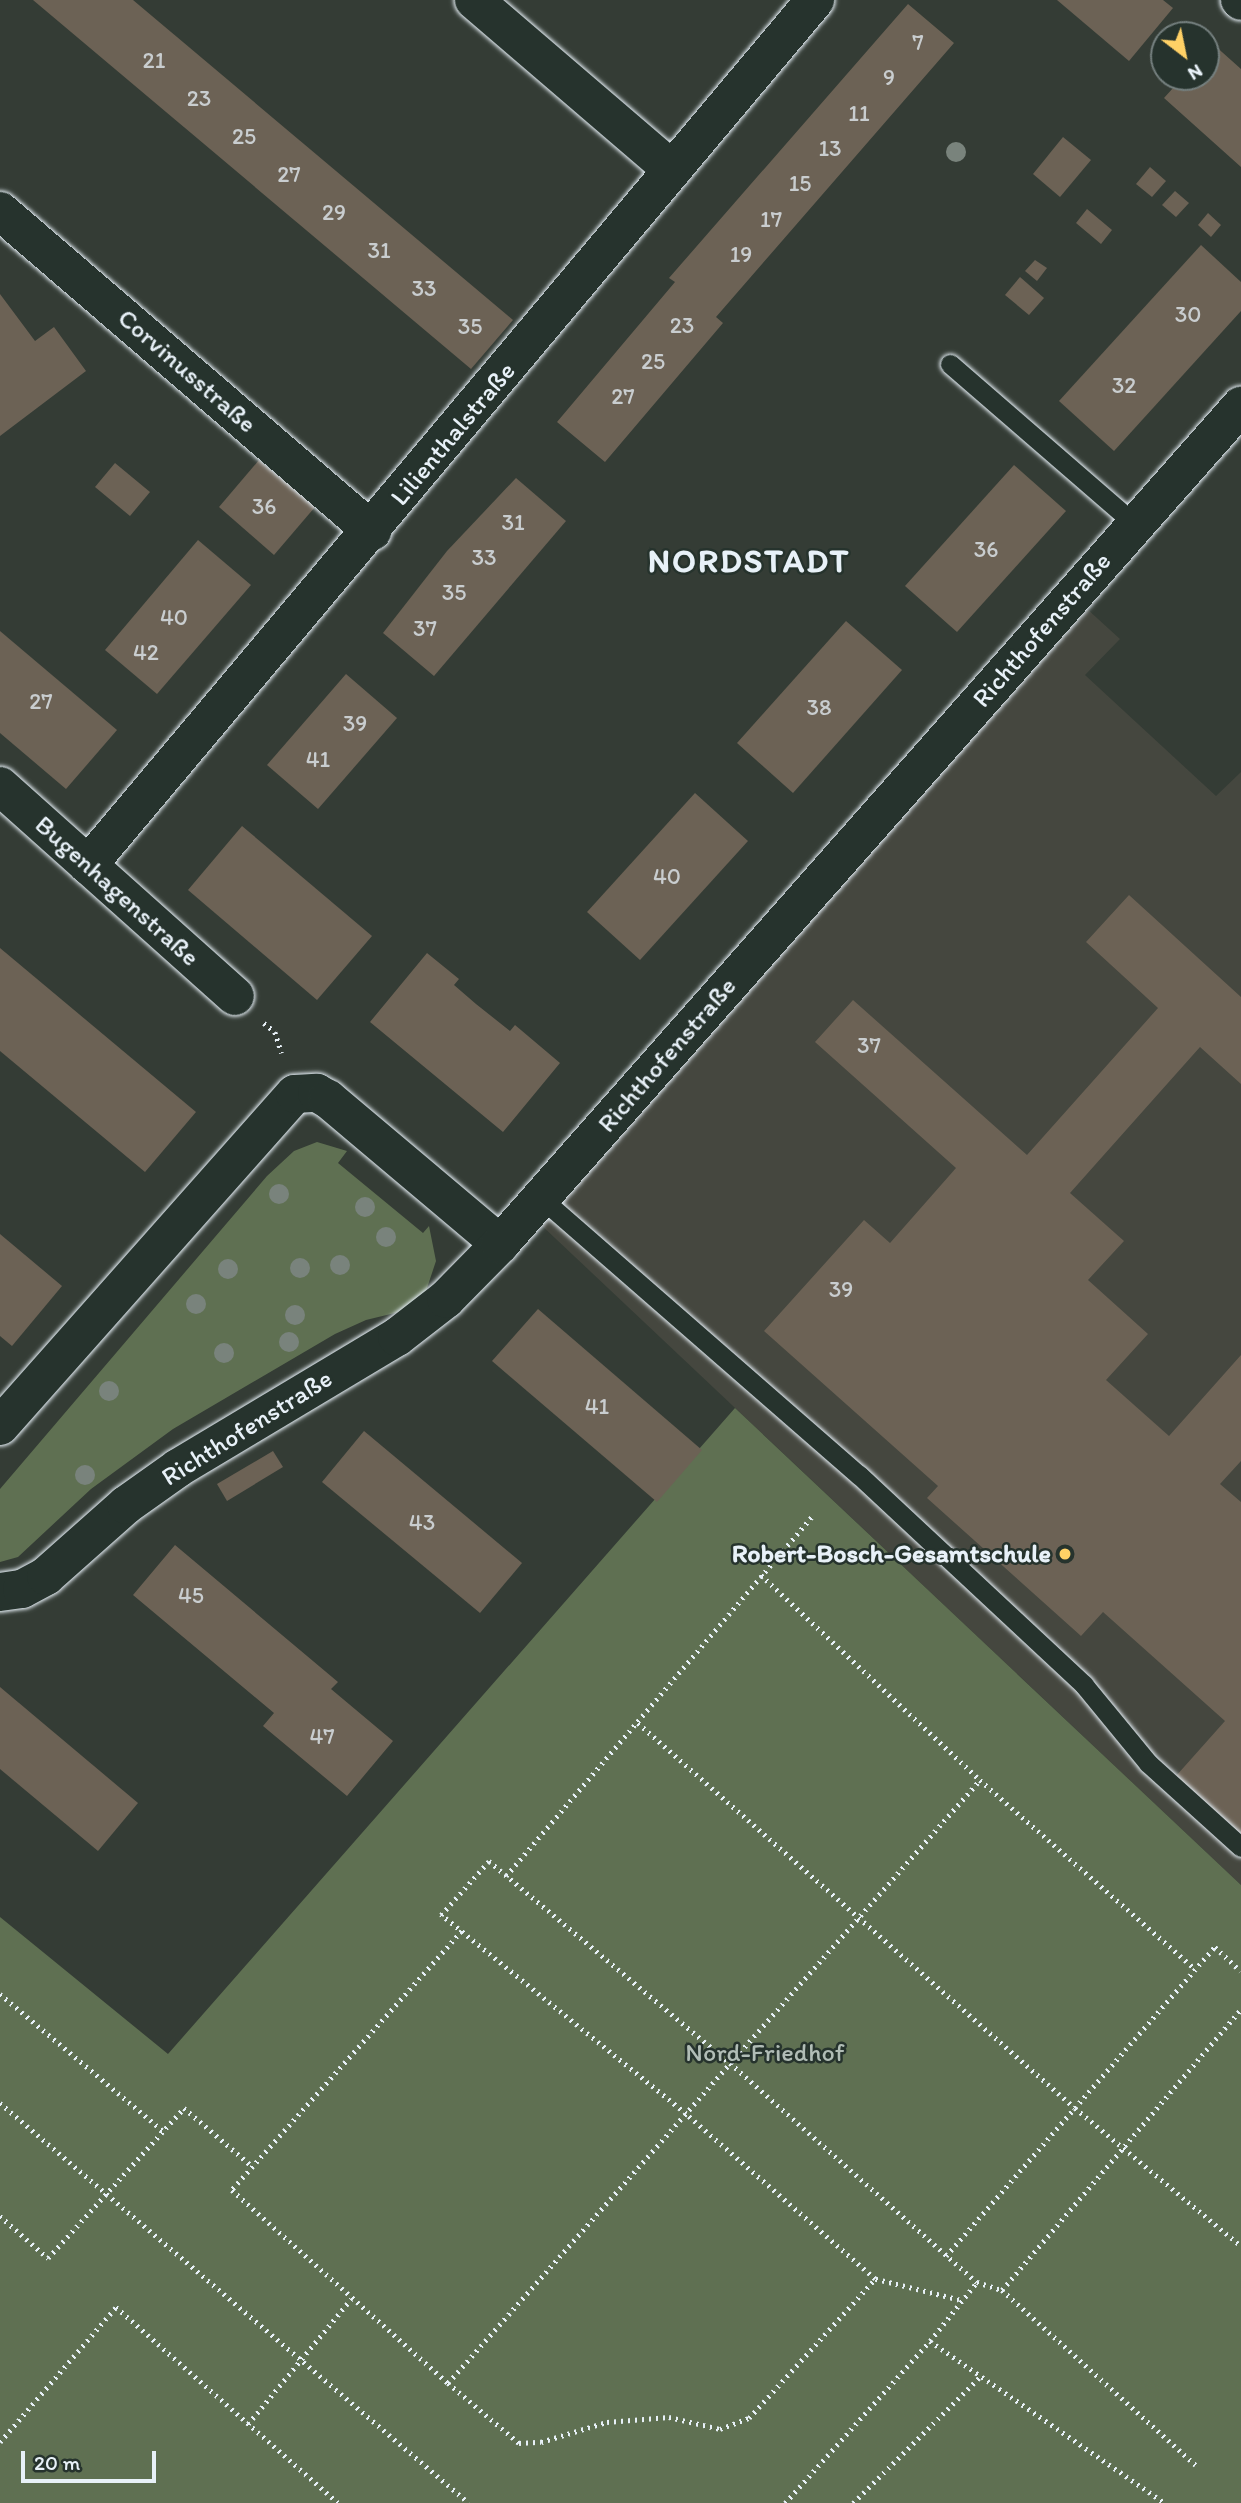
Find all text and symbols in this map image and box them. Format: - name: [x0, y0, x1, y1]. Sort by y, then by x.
- north arrow: [1150, 21, 1220, 91]
- house number: 7: [912, 28, 924, 56]
- house number: 21: [143, 46, 165, 74]
- text: N: [1184, 59, 1207, 86]
- house number: 9: [883, 63, 895, 91]
- house number: 23: [187, 84, 211, 112]
- house number: 11: [848, 99, 870, 127]
- house number: 25: [232, 122, 256, 150]
- house number: 13: [818, 134, 842, 162]
- house number: 27: [277, 160, 301, 188]
- house number: 15: [789, 169, 811, 197]
- house number: 29: [322, 198, 346, 226]
- house number: 17: [760, 205, 782, 233]
- house number: 31: [367, 236, 391, 264]
- house number: 19: [730, 240, 752, 268]
- house number: 33: [411, 274, 437, 302]
- house number: 30: [1175, 300, 1201, 328]
- street label: Corvinusstraße: [111, 302, 263, 440]
- house number: 23: [670, 311, 694, 339]
- house number: 35: [458, 312, 482, 340]
- house number: 25: [641, 347, 665, 375]
- street label: Lilienthalstraße: [384, 356, 522, 512]
- house number: 32: [1112, 371, 1136, 399]
- house number: 27: [611, 382, 635, 410]
- house number: 36: [252, 492, 276, 520]
- house number: 31: [501, 508, 525, 536]
- house number: 36: [974, 535, 998, 563]
- district label: NORDSTADT: [648, 541, 850, 581]
- house number: 33: [471, 543, 497, 571]
- street label: Richthofenstraße: [966, 546, 1118, 714]
- house number: 35: [442, 578, 466, 606]
- house number: 40: [160, 603, 188, 631]
- house number: 37: [413, 614, 437, 642]
- house number: 42: [133, 638, 159, 666]
- house number: 27: [29, 687, 53, 715]
- house number: 38: [806, 693, 832, 721]
- house number: 39: [343, 709, 367, 737]
- house number: 41: [306, 745, 330, 773]
- street label: Bugenhagenstraße: [28, 809, 206, 973]
- house number: 40: [653, 862, 681, 890]
- street label: Richthofenstraße: [591, 971, 743, 1139]
- house number: 37: [857, 1031, 881, 1059]
- house number: 39: [829, 1275, 853, 1303]
- street label: Richthofenstraße: [156, 1363, 338, 1493]
- house number: 41: [585, 1392, 609, 1420]
- house number: 43: [409, 1508, 435, 1536]
- place label: Robert-Bosch-Gesamtschule: [732, 1538, 1051, 1570]
- marker: Robert-Bosch-Gesamtschule: [1057, 1546, 1073, 1562]
- house number: 45: [178, 1581, 204, 1609]
- house number: 47: [309, 1722, 335, 1750]
- park label: Nord-Friedhof: [685, 2037, 845, 2069]
- scale bar: [24, 2436, 159, 2480]
- text: 20 m: [34, 2450, 80, 2475]

